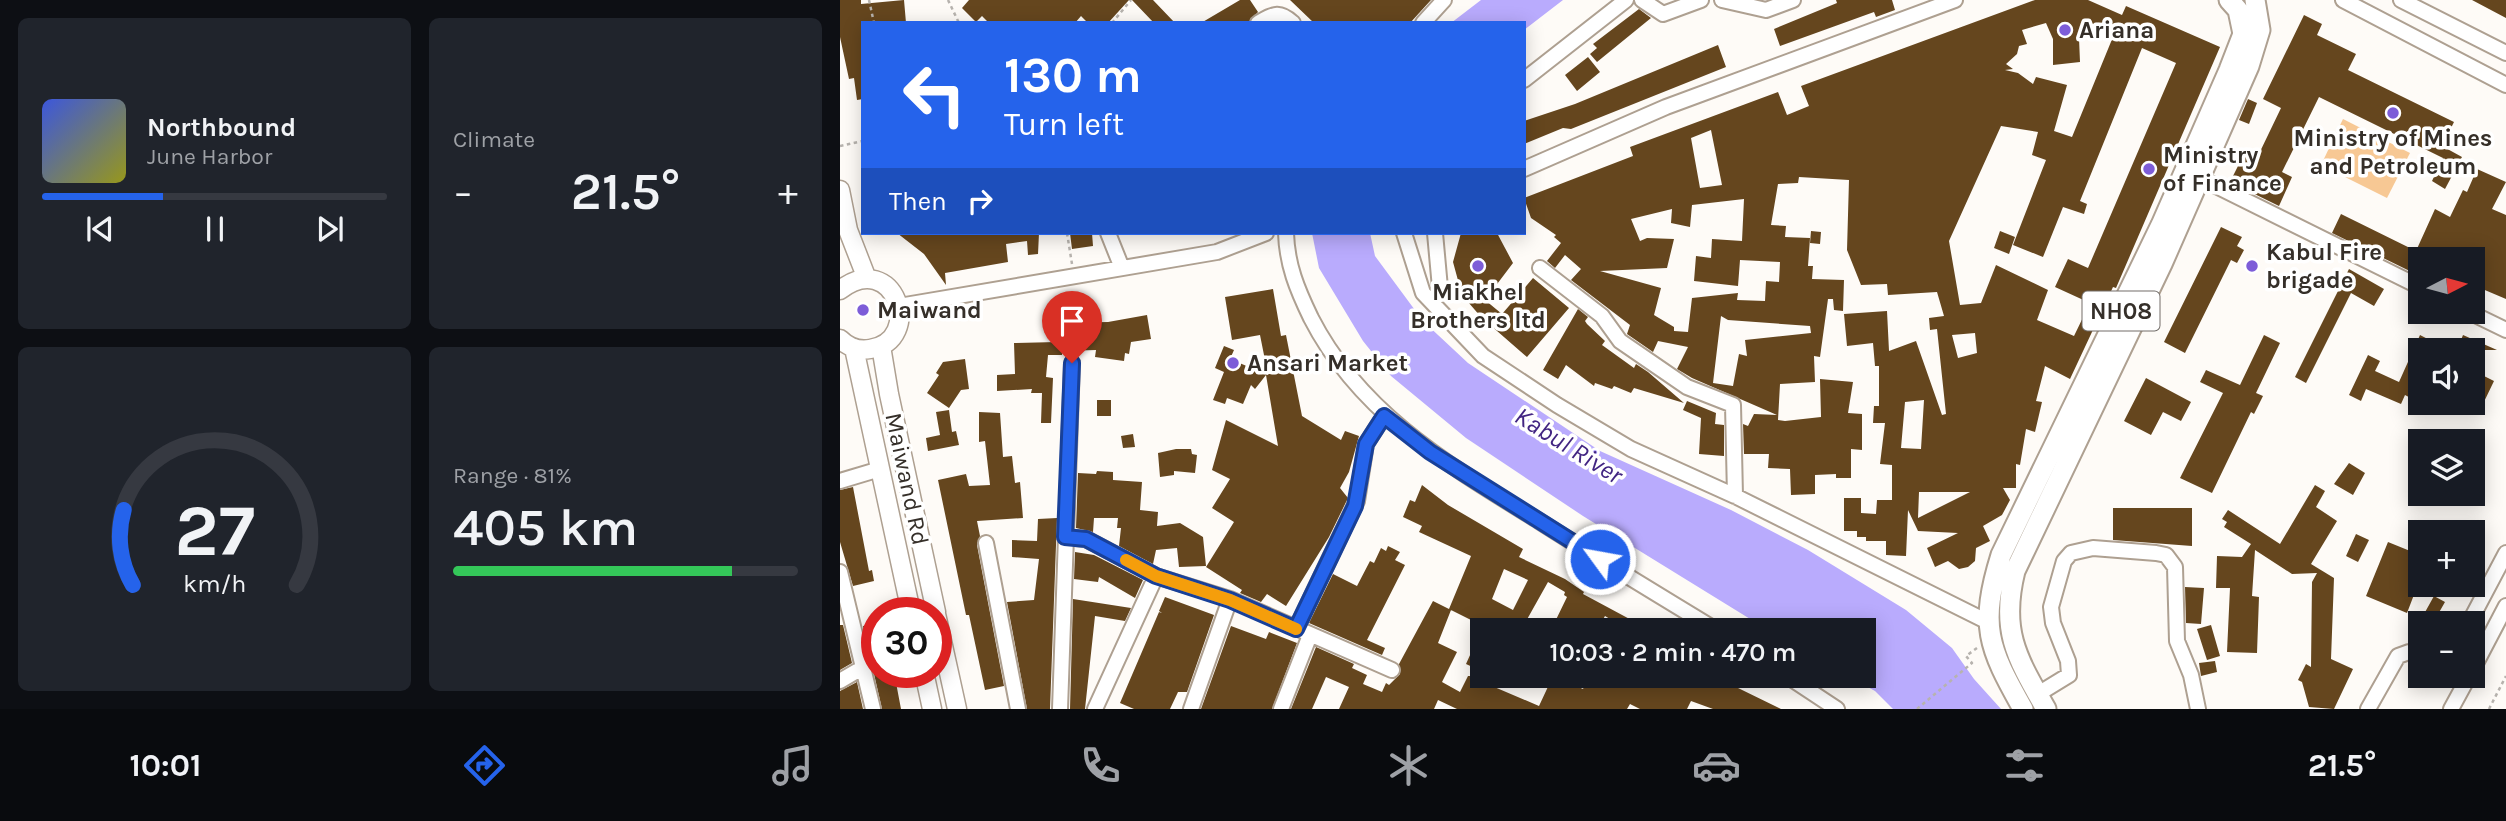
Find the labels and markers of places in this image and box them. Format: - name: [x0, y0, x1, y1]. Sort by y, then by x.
- place label: Ariana: [2079, 16, 2154, 44]
- marker: Ariana: [2057, 22, 2073, 38]
- marker: Ministry of Mines and Petroleum: [2385, 105, 2401, 121]
- place label: Ministry of Mines and Petroleum: [2293, 124, 2493, 180]
- place label: Ministry of Finance: [2163, 141, 2282, 197]
- marker: Ministry of Finance: [2141, 161, 2157, 177]
- place label: Kabul Fire brigade: [2266, 238, 2382, 294]
- marker: Miakhel Brothers ltd: [1470, 258, 1486, 274]
- marker: Kabul Fire brigade: [2244, 258, 2260, 274]
- place label: Miakhel Brothers ltd: [1410, 278, 1546, 334]
- pin: [1042, 291, 1102, 363]
- place label: Maiwand: [877, 296, 982, 324]
- marker: Maiwand: [855, 302, 871, 318]
- place label: Ansari Market: [1247, 349, 1408, 377]
- marker: Ansari Market: [1225, 355, 1241, 371]

